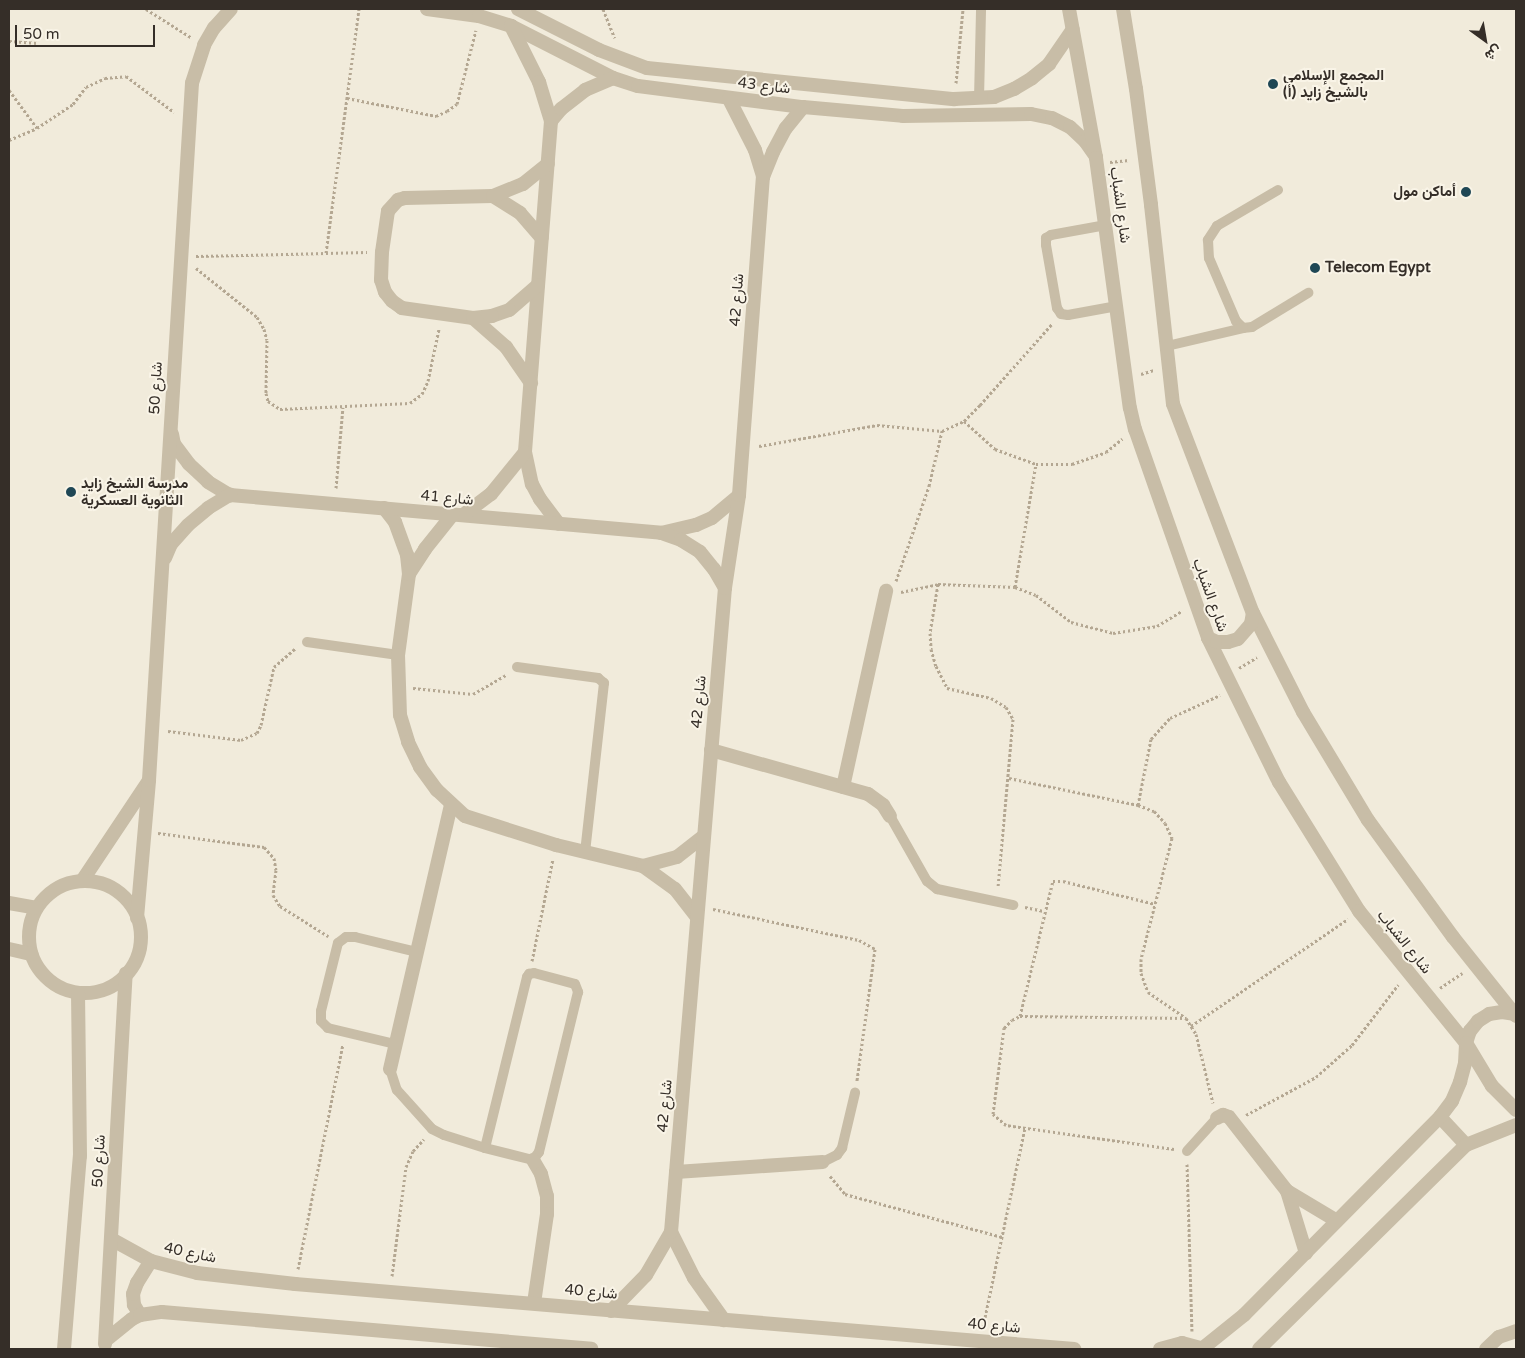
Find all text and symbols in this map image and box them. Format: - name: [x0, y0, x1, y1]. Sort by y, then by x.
- scale bar: [18, 15, 158, 47]
- north arrow: [1460, 15, 1510, 65]
- text: 50 m: [23, 25, 60, 43]
- text: ش: [1482, 41, 1505, 65]
- place label: المجمع الإسلامي (أ) بالشيخ زايد: [1283, 66, 1384, 101]
- street label: شارع 43: [737, 74, 791, 98]
- marker: المجمع الإسلامي (أ) بالشيخ زايد: [1267, 78, 1279, 90]
- street label: شارع الشباب: [1106, 166, 1134, 244]
- place label: أماكن مول: [1393, 183, 1456, 201]
- marker: أماكن مول: [1460, 186, 1472, 198]
- place label: Telecom Egypt: [1325, 259, 1431, 277]
- marker: Telecom Egypt: [1309, 262, 1321, 274]
- street label: شارع 42: [726, 273, 748, 327]
- street label: شارع 50: [146, 361, 166, 415]
- place label: مدرسة الشيخ زايد الثانوية العسكرية: [81, 474, 188, 509]
- marker: مدرسة الشيخ زايد الثانوية العسكرية: [65, 486, 77, 498]
- street label: شارع 41: [420, 487, 474, 509]
- street label: شارع الشباب: [1188, 556, 1232, 634]
- street label: شارع 42: [688, 675, 710, 729]
- street label: شارع الشباب: [1373, 907, 1435, 977]
- street label: شارع 42: [654, 1079, 676, 1133]
- street label: شارع 50: [89, 1134, 109, 1188]
- street label: شارع 40: [162, 1239, 218, 1267]
- street label: شارع 40: [564, 1281, 618, 1303]
- street label: شارع 40: [967, 1315, 1021, 1337]

